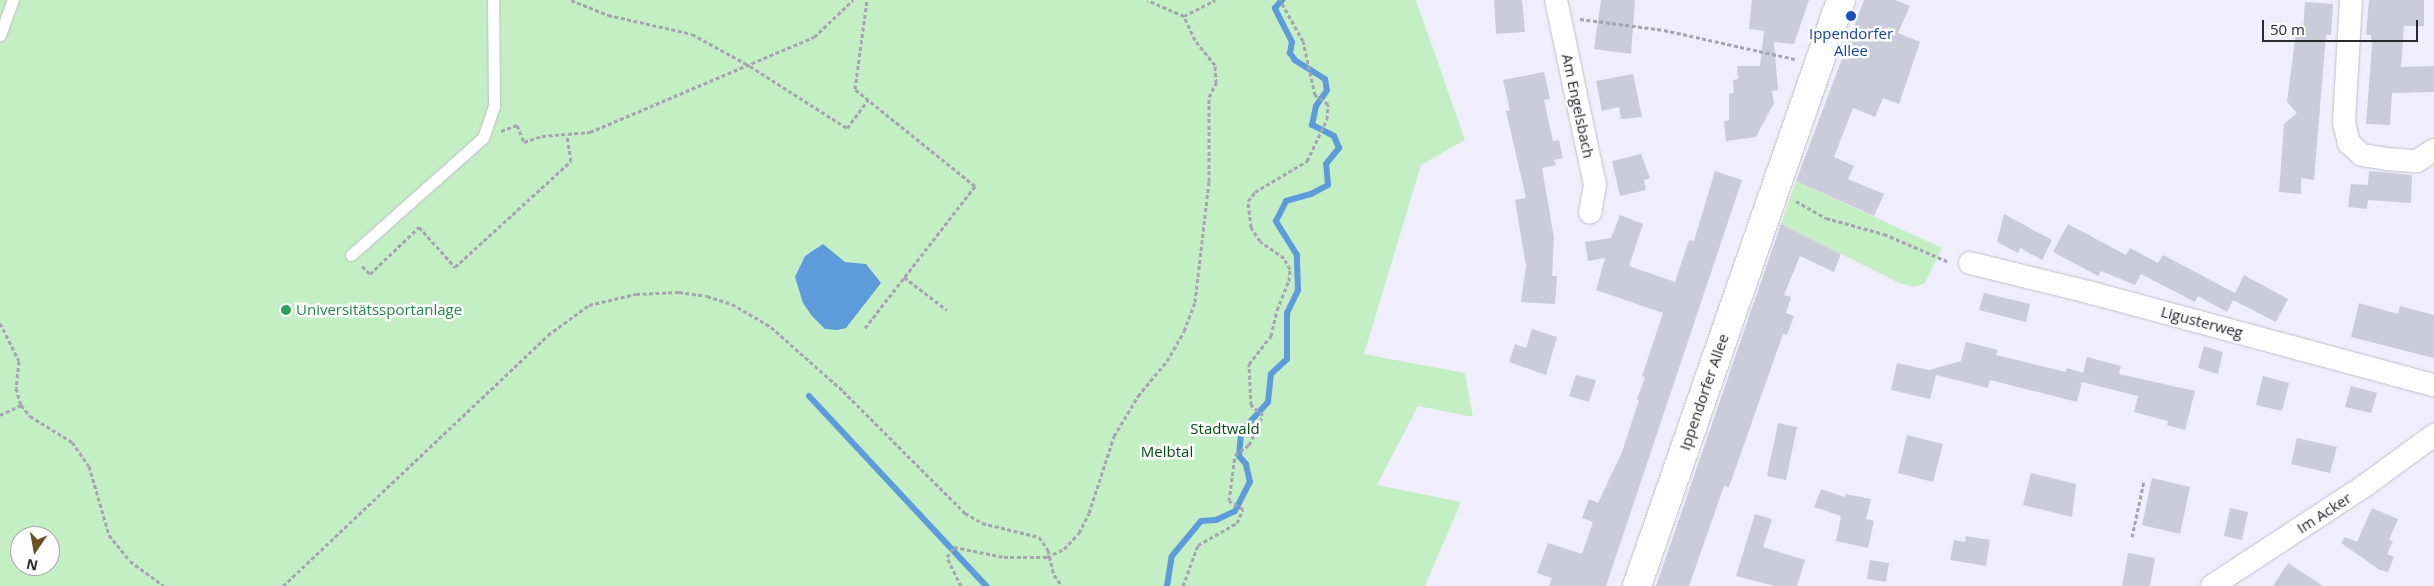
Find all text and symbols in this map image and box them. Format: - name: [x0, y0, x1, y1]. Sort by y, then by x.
- marker: Ippendorfer Allee: [1845, 10, 1857, 22]
- scale bar: [2264, 10, 2420, 42]
- text: 50 m: [2270, 19, 2305, 39]
- place label: Ippendorfer Allee: [1809, 24, 1893, 59]
- street label: Am Engelsbach: [1558, 52, 1598, 160]
- place label: Universitätssportanlage: [296, 301, 462, 319]
- street label: Ligusterweg: [2159, 302, 2245, 342]
- marker: Universitätssportanlage: [280, 304, 292, 316]
- street label: Ippendorfer Allee: [1676, 331, 1732, 453]
- park label: Stadtwald: [1190, 420, 1260, 438]
- park label: Melbtal: [1141, 443, 1193, 461]
- street label: Im Acker: [2293, 489, 2355, 537]
- north arrow: [10, 526, 60, 576]
- text: N: [24, 555, 40, 576]

